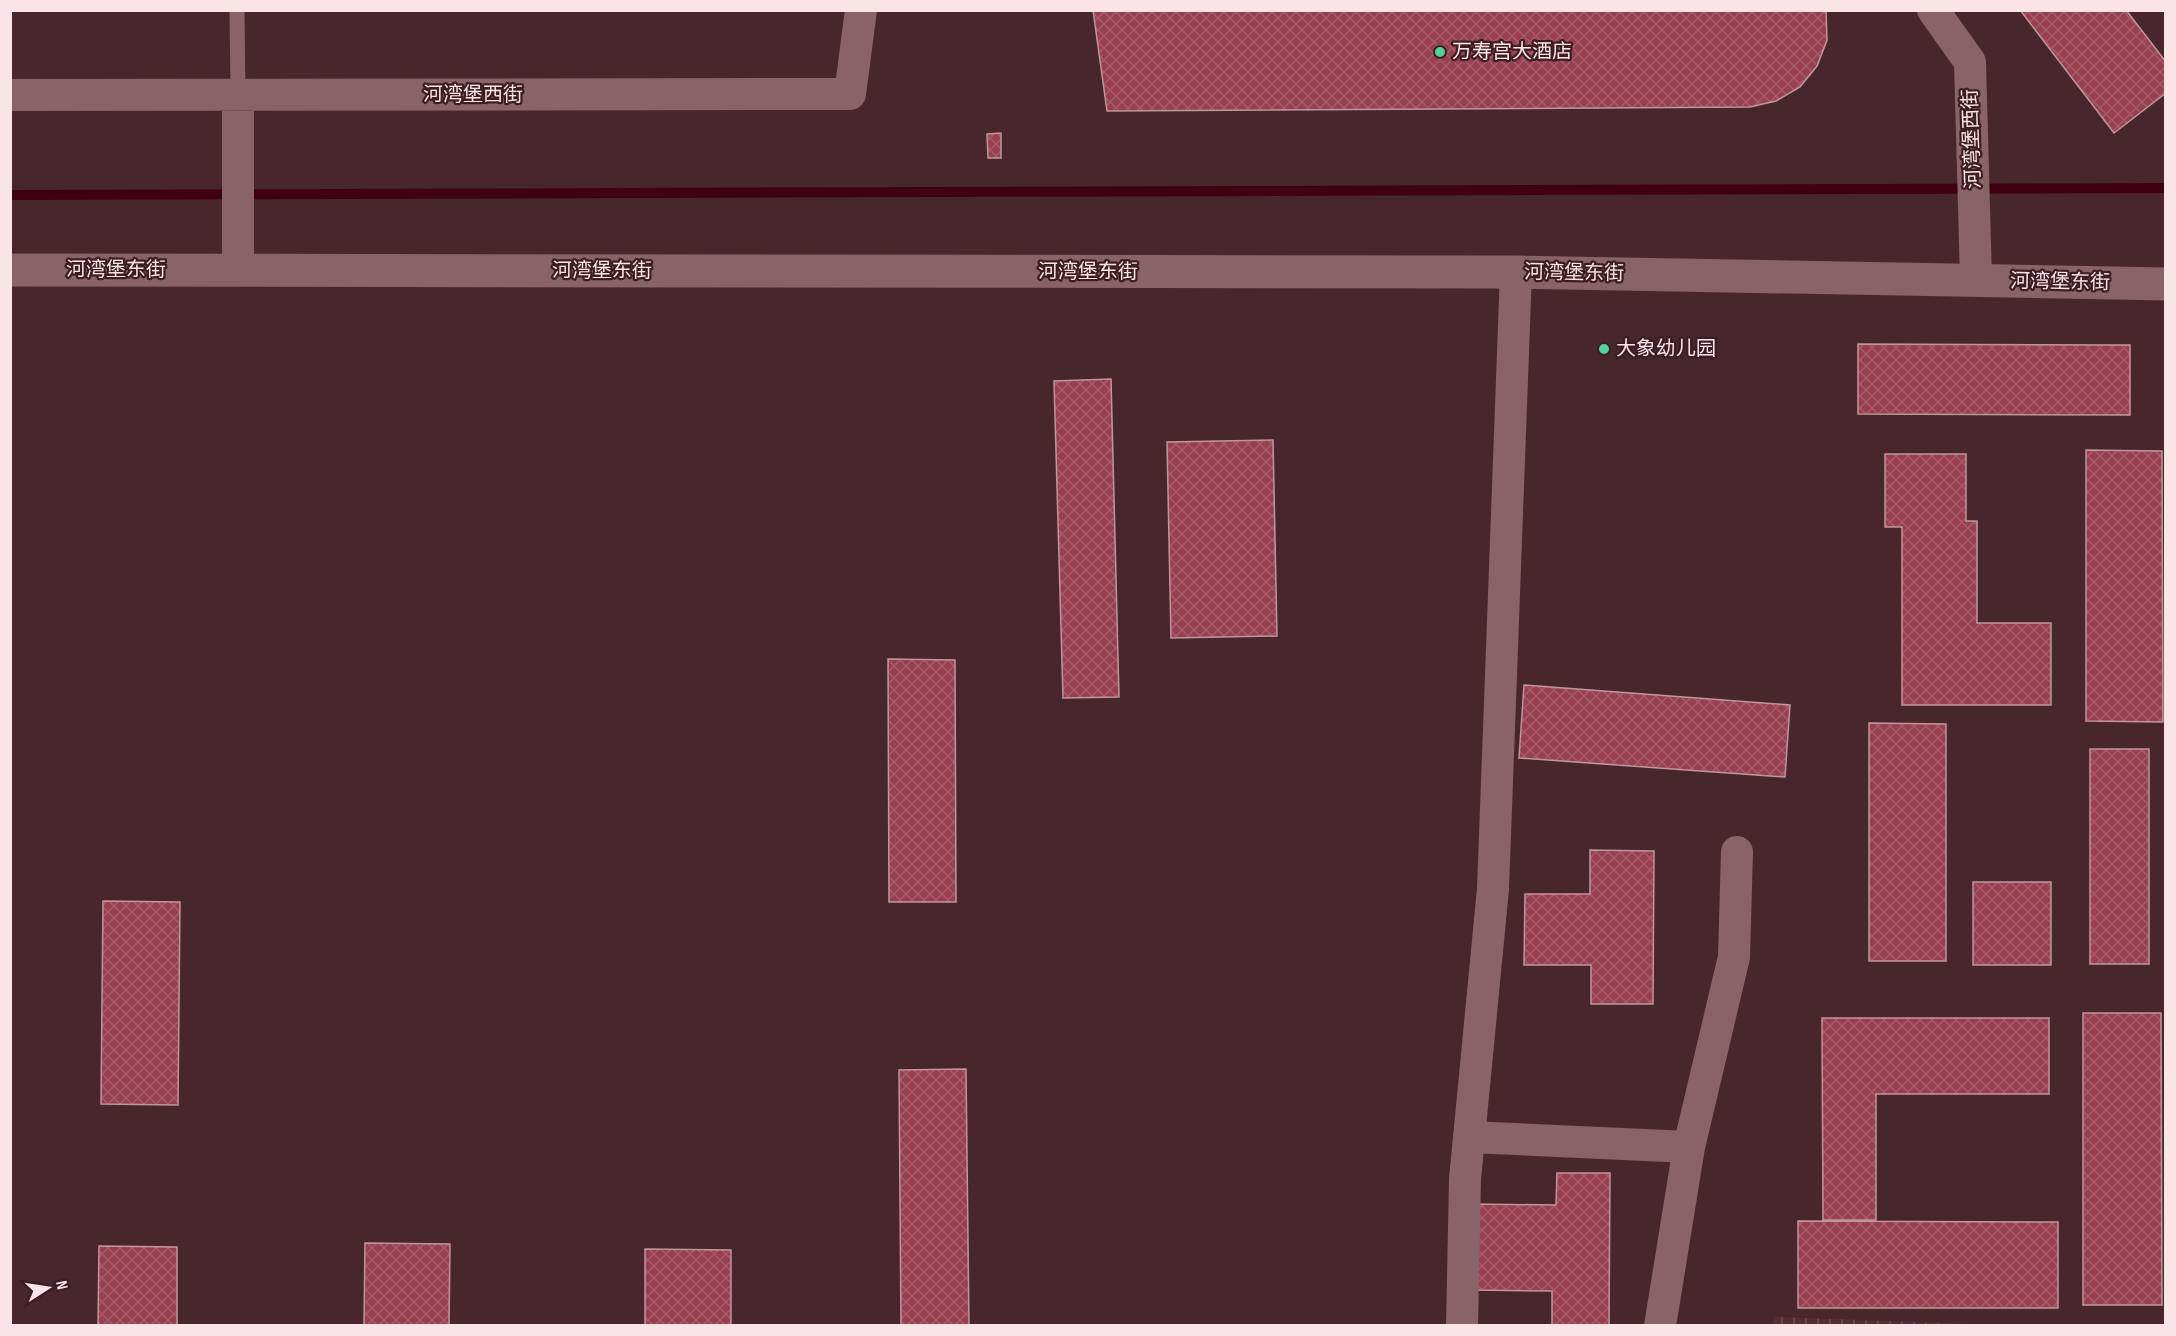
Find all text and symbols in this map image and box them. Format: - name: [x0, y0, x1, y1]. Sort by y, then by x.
- place label: 万寿宫大酒店: [1452, 40, 1572, 64]
- marker: 万寿宫大酒店: [1433, 45, 1447, 59]
- street label: 河湾堡西街: [423, 83, 523, 107]
- street label: 河湾堡西街: [1958, 89, 1986, 189]
- street label: 河湾堡东街: [66, 258, 166, 282]
- street label: 河湾堡东街: [552, 259, 652, 283]
- street label: 河湾堡东街: [1038, 260, 1138, 284]
- street label: 河湾堡东街: [1524, 260, 1624, 286]
- street label: 河湾堡东街: [2010, 269, 2110, 295]
- place label: 大象幼儿园: [1616, 337, 1716, 361]
- marker: 大象幼儿园: [1597, 342, 1611, 356]
- north arrow: [18, 1258, 78, 1318]
- text: N: [51, 1279, 71, 1291]

